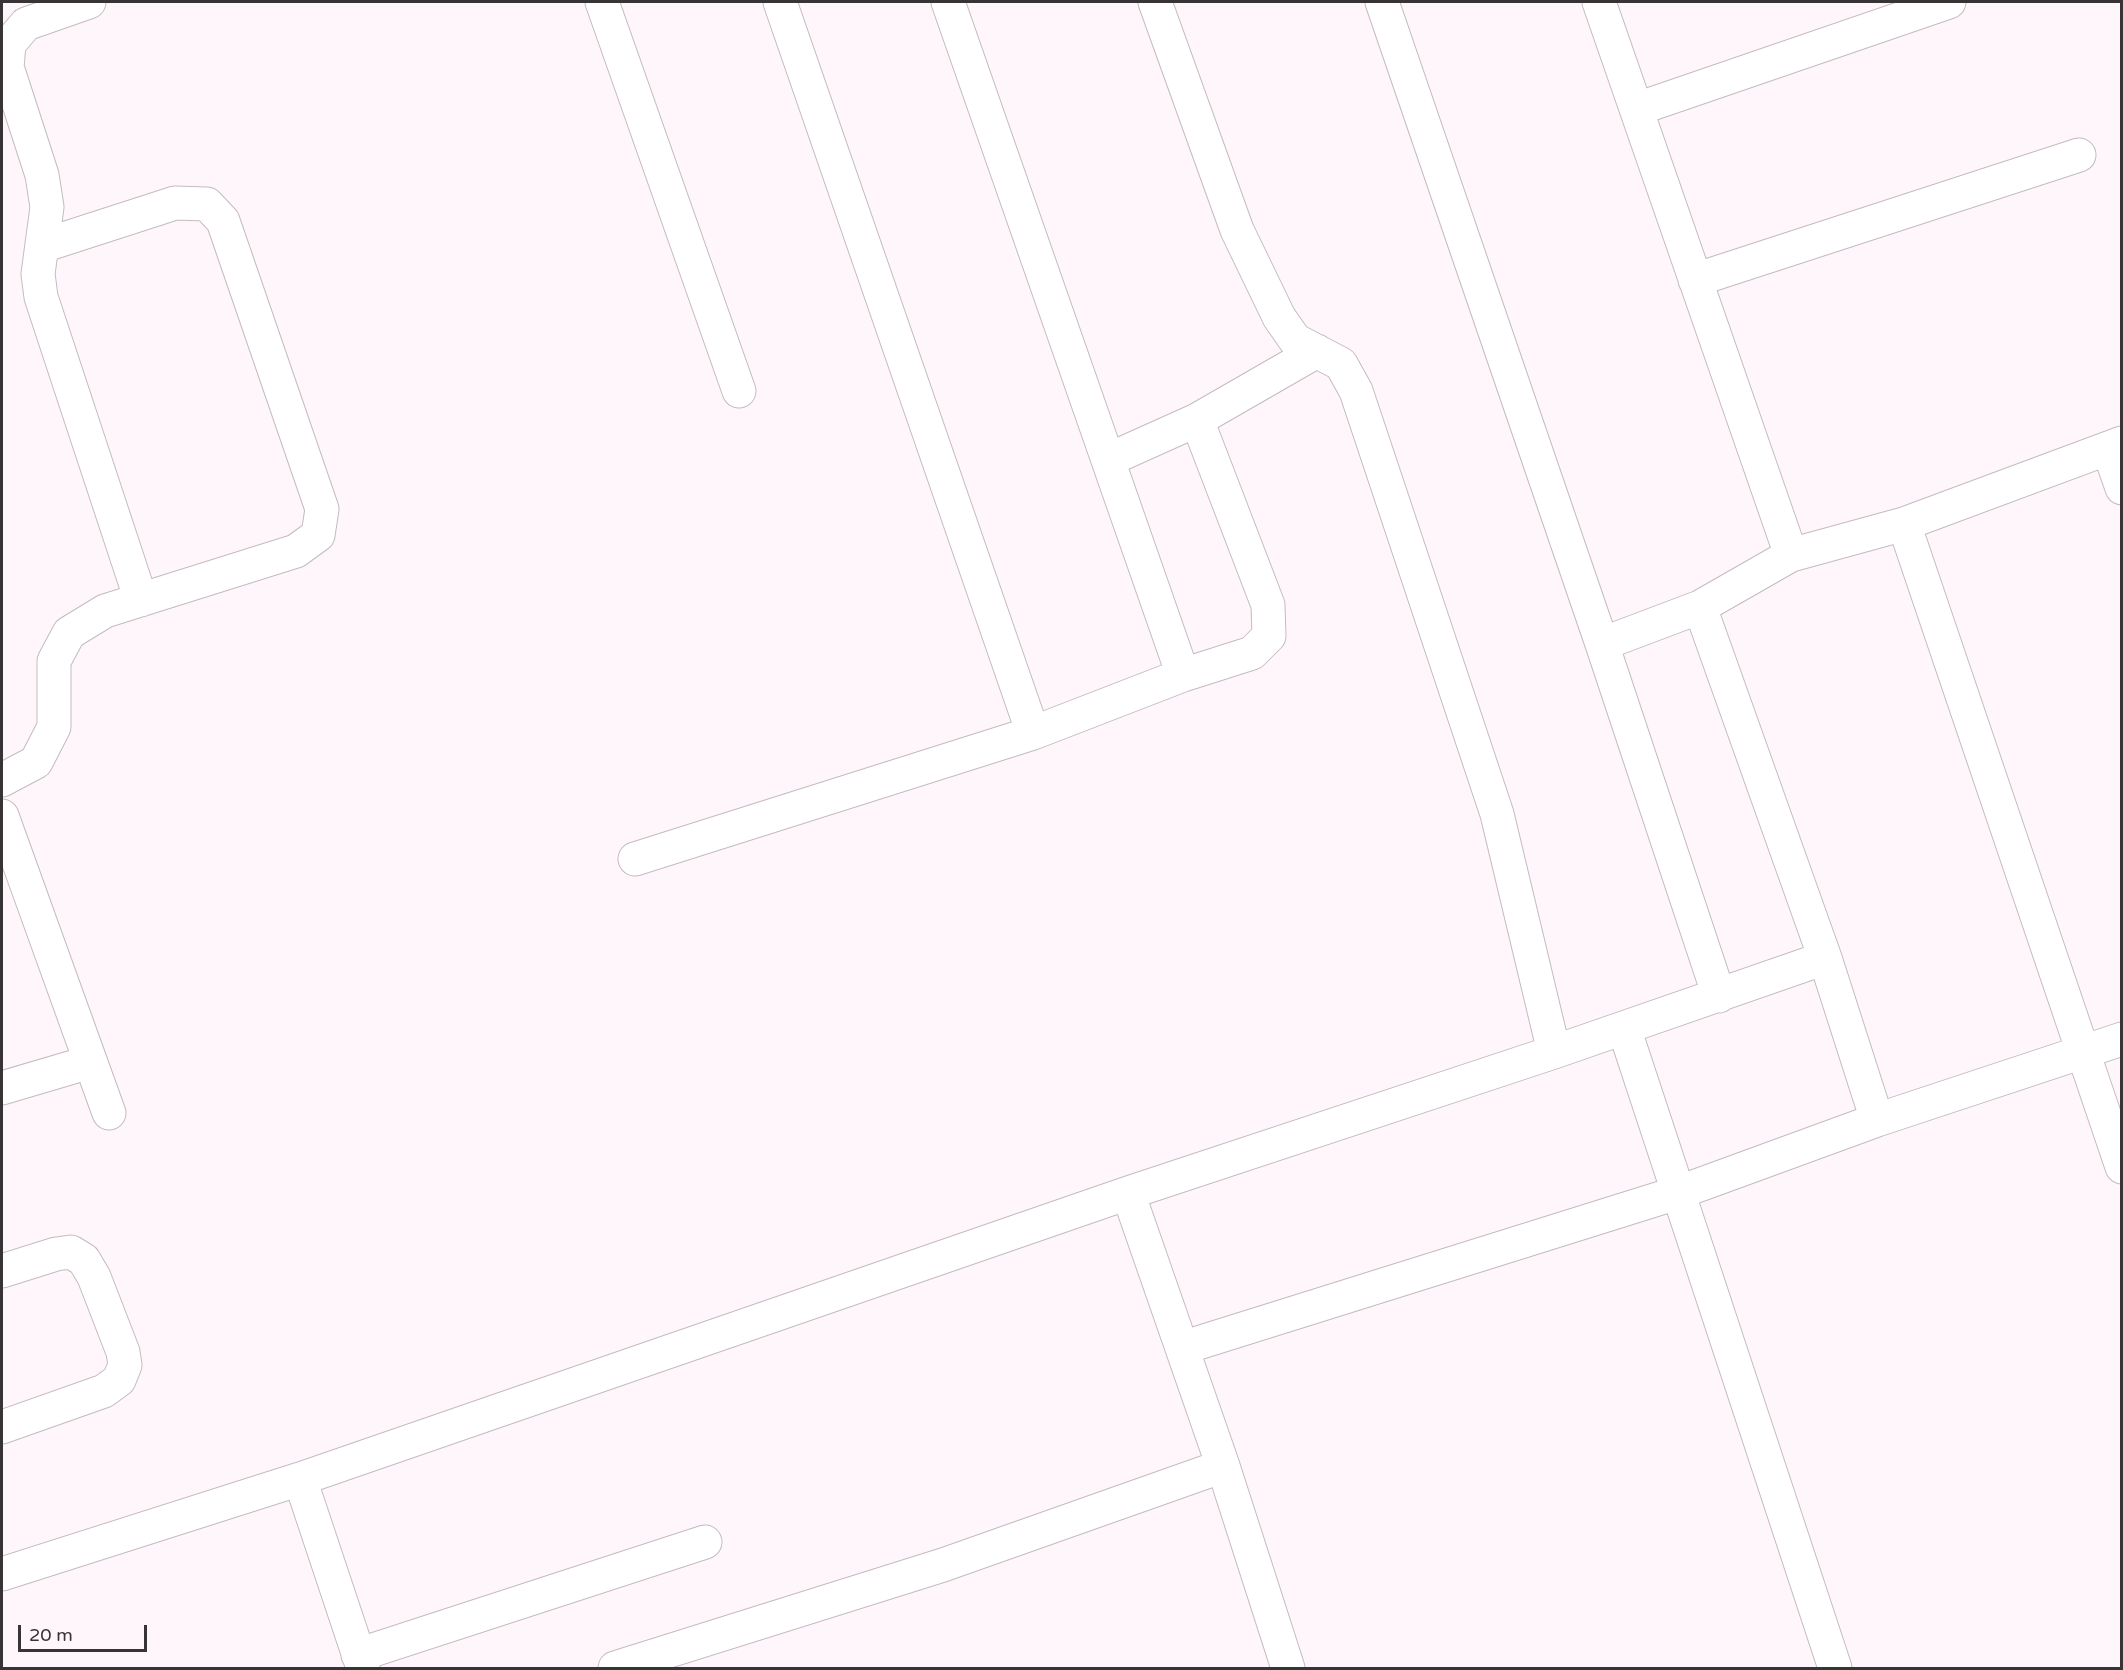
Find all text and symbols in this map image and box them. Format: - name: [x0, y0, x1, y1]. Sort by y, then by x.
- scale bar: [21, 1613, 150, 1651]
- text: 20 m: [29, 1624, 73, 1646]

